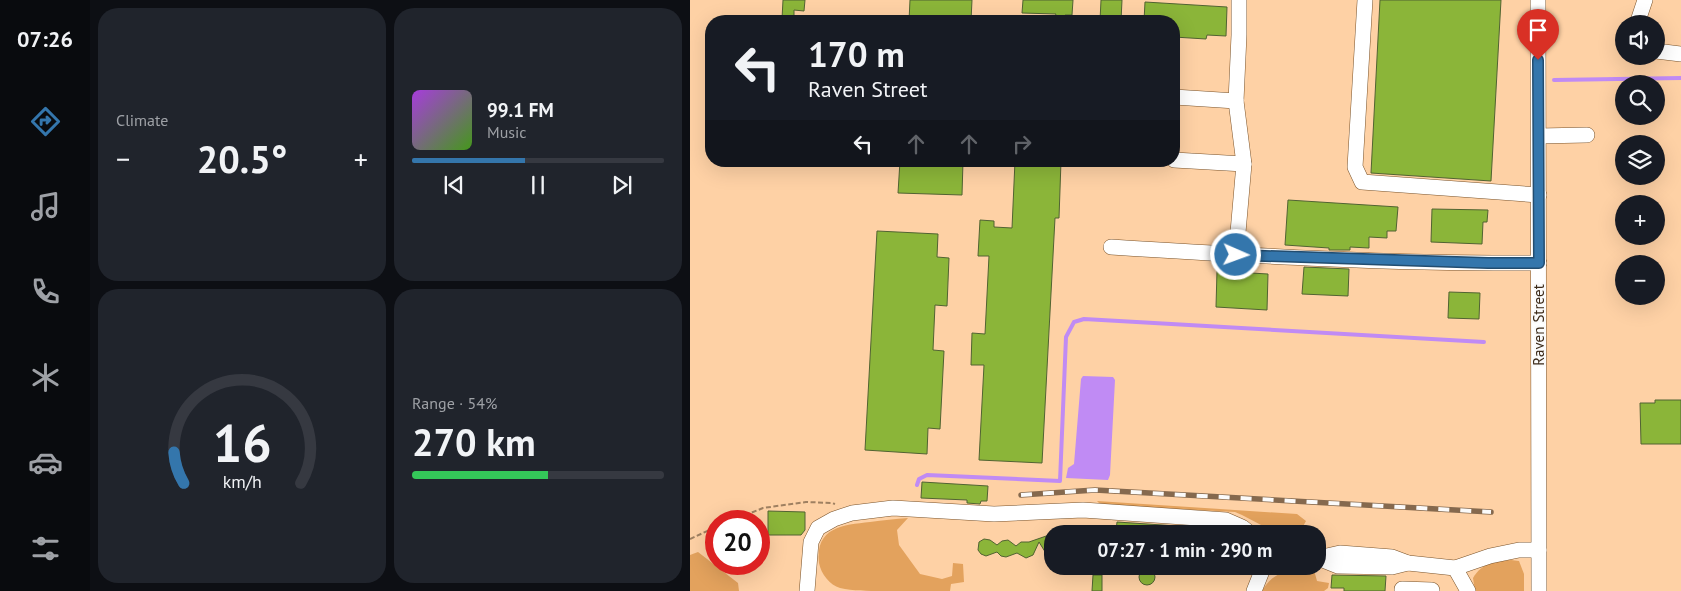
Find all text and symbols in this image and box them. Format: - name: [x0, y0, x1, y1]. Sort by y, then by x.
- pin: [1517, 9, 1559, 60]
- map controls: [1615, 15, 1665, 305]
- button: sound: [1615, 15, 1665, 65]
- icon: arrive: [1524, 16, 1552, 44]
- text: 07:26: [17, 25, 73, 53]
- text: 170 m: [808, 31, 905, 77]
- icon: left: [725, 35, 790, 100]
- text: Raven Street: [808, 75, 927, 103]
- button: search: [1615, 75, 1665, 125]
- text: 99.1 FM: [487, 98, 554, 122]
- icon: directions: [28, 104, 63, 139]
- text: Climate: [116, 110, 168, 130]
- text: Music: [487, 122, 527, 142]
- icon: left: [849, 130, 877, 158]
- icon: ahead: [902, 130, 930, 158]
- icon: ahead: [955, 130, 983, 158]
- icon: right: [1008, 130, 1036, 158]
- text: 20.5°: [197, 134, 287, 183]
- button: layers: [1615, 135, 1665, 185]
- text: −: [116, 140, 130, 177]
- text: +: [354, 140, 368, 177]
- icon: previous: [440, 171, 468, 199]
- icon: pause: [524, 171, 552, 199]
- icon: next: [608, 171, 636, 199]
- icon: music: [28, 189, 63, 224]
- button: +: [1615, 195, 1665, 245]
- position arrow: [1209, 228, 1261, 280]
- button: −: [1615, 255, 1665, 305]
- icon: phone: [28, 274, 63, 309]
- street label: Raven Street: [1529, 284, 1548, 366]
- icon: climate: [28, 360, 63, 395]
- text: Range · 54%: [412, 393, 497, 413]
- text: 16: [213, 409, 271, 476]
- text: 270 km: [412, 417, 536, 466]
- icon: car: [28, 445, 63, 480]
- text: km/h: [222, 470, 262, 493]
- speed limit sign: 20: [705, 510, 770, 575]
- icon: filters: [28, 531, 63, 566]
- text: 07:27 · 1 min · 290 m: [1098, 538, 1272, 562]

